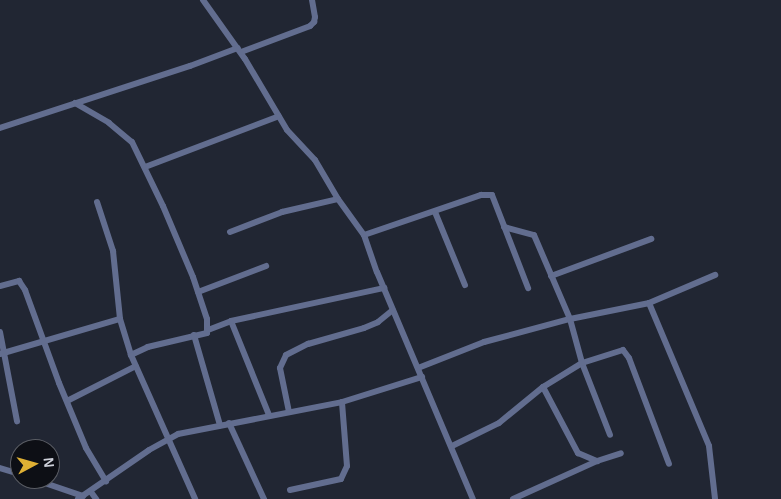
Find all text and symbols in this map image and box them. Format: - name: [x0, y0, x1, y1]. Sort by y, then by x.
- north arrow: [10, 439, 60, 489]
- text: N: [40, 457, 57, 468]

